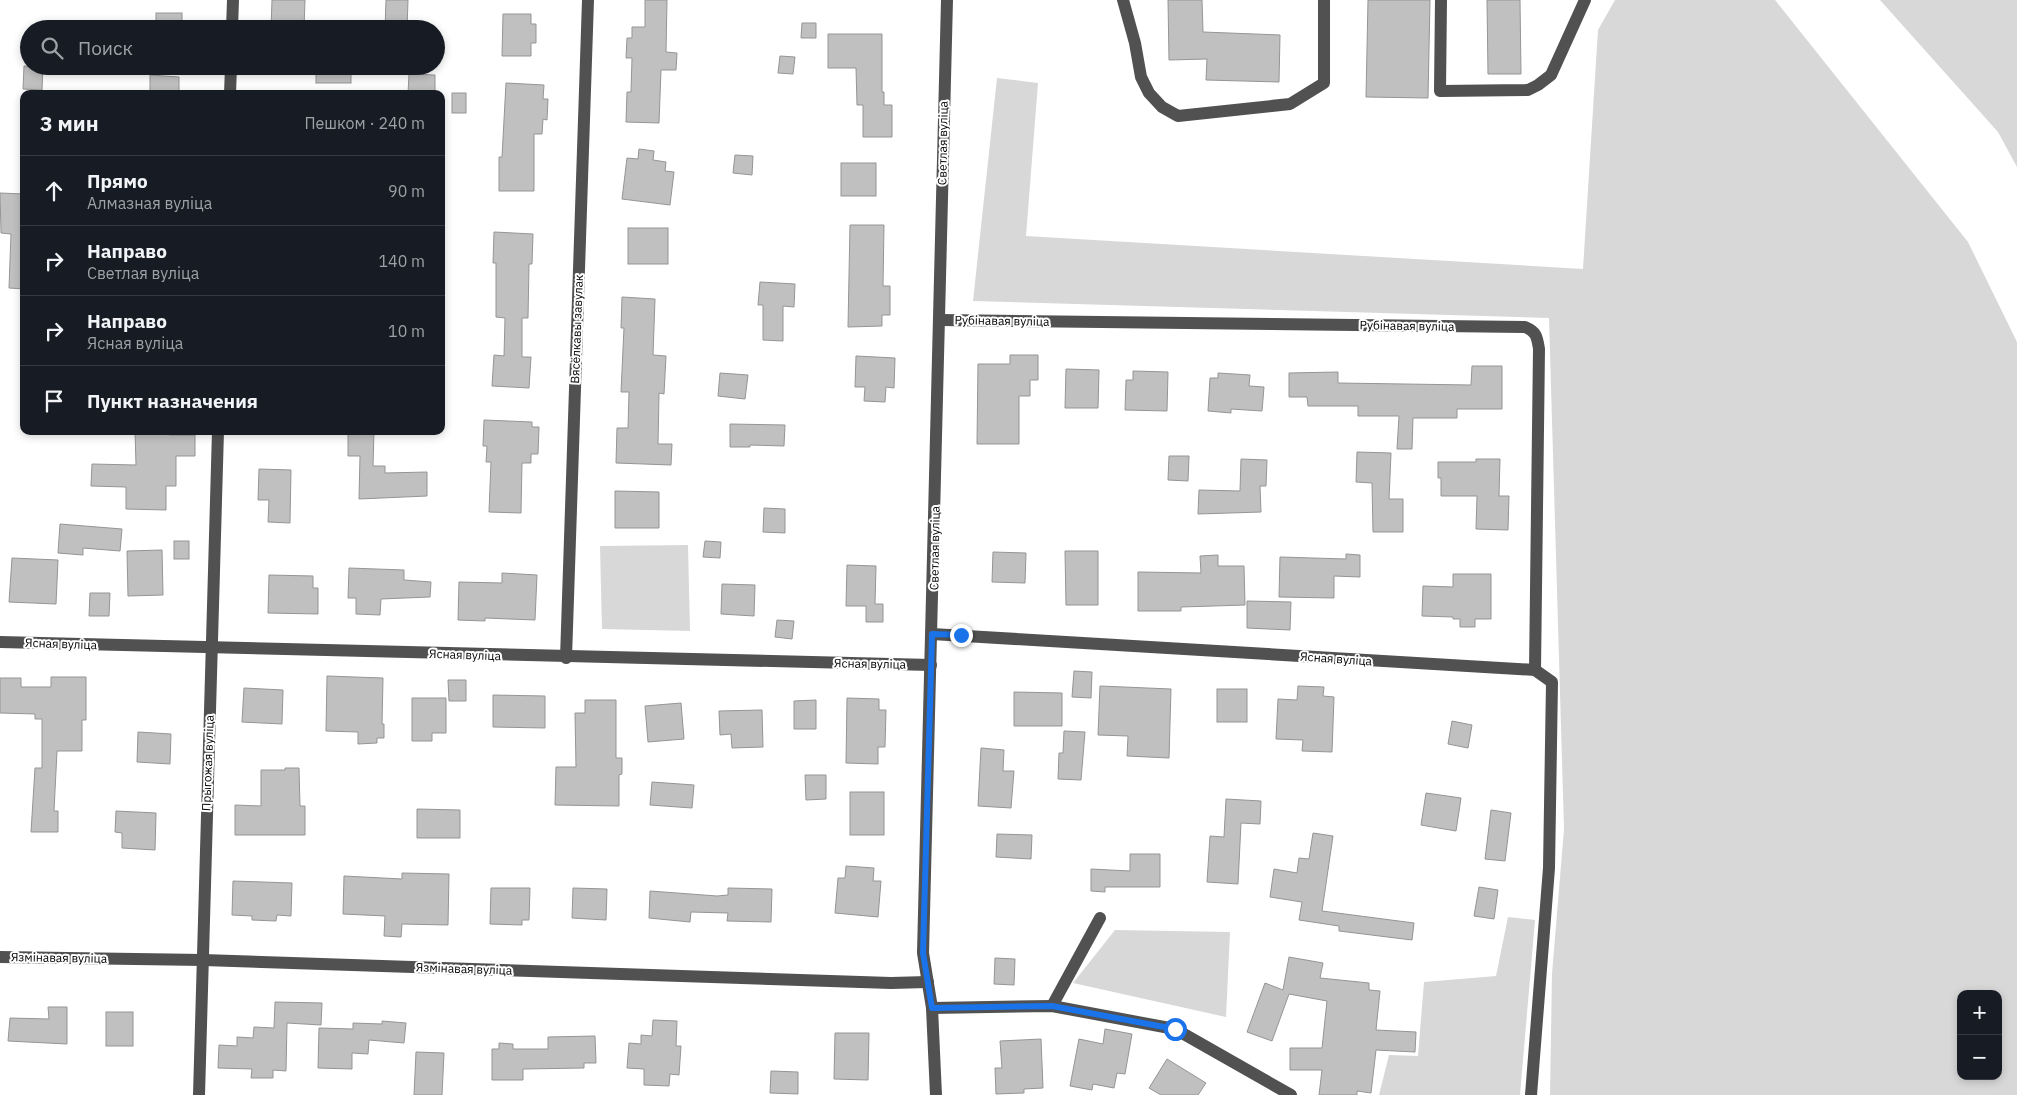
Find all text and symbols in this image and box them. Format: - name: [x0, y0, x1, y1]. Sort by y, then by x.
- search box: [20, 20, 445, 75]
- icon: search: [38, 34, 66, 62]
- text: Поиск: [78, 36, 133, 60]
- street label: Светлая вуліца: [934, 100, 951, 185]
- text: 3 мин: [40, 109, 99, 137]
- text: Пешком · 240 m: [304, 113, 425, 133]
- text: Прямо: [87, 169, 148, 193]
- icon: ahead: [40, 177, 68, 205]
- text: 90 m: [388, 181, 425, 201]
- text: Алмазная вуліца: [87, 193, 212, 213]
- text: Направо: [87, 239, 167, 263]
- icon: right: [40, 247, 68, 275]
- text: 140 m: [378, 251, 425, 271]
- text: Светлая вуліца: [87, 263, 199, 283]
- street label: Вясёлкавы завулак: [567, 274, 586, 384]
- text: Направо: [87, 309, 167, 333]
- street label: Рубінавая вуліца: [955, 312, 1050, 329]
- icon: right: [40, 317, 68, 345]
- street label: Рубінавая вуліца: [1360, 317, 1455, 334]
- text: 10 m: [388, 321, 425, 341]
- text: Ясная вуліца: [87, 333, 183, 353]
- icon: arrive: [40, 387, 68, 415]
- text: Пункт назначения: [87, 389, 258, 413]
- street label: Светлая вуліца: [926, 505, 943, 590]
- route end: [950, 624, 973, 647]
- street label: Ясная вуліца: [25, 635, 98, 652]
- street label: Ясная вуліца: [429, 646, 502, 663]
- street label: Ясная вуліца: [1299, 649, 1373, 669]
- street label: Ясная вуліца: [834, 655, 907, 672]
- street label: Прыгожая вуліца: [198, 714, 217, 811]
- street label: Язмінавая вуліца: [11, 949, 108, 966]
- street label: Язмінавая вуліца: [415, 959, 513, 978]
- map controls: [1957, 990, 2002, 1080]
- button: +: [1957, 990, 2002, 1035]
- route start: [1164, 1018, 1187, 1041]
- button: −: [1957, 1035, 2002, 1080]

